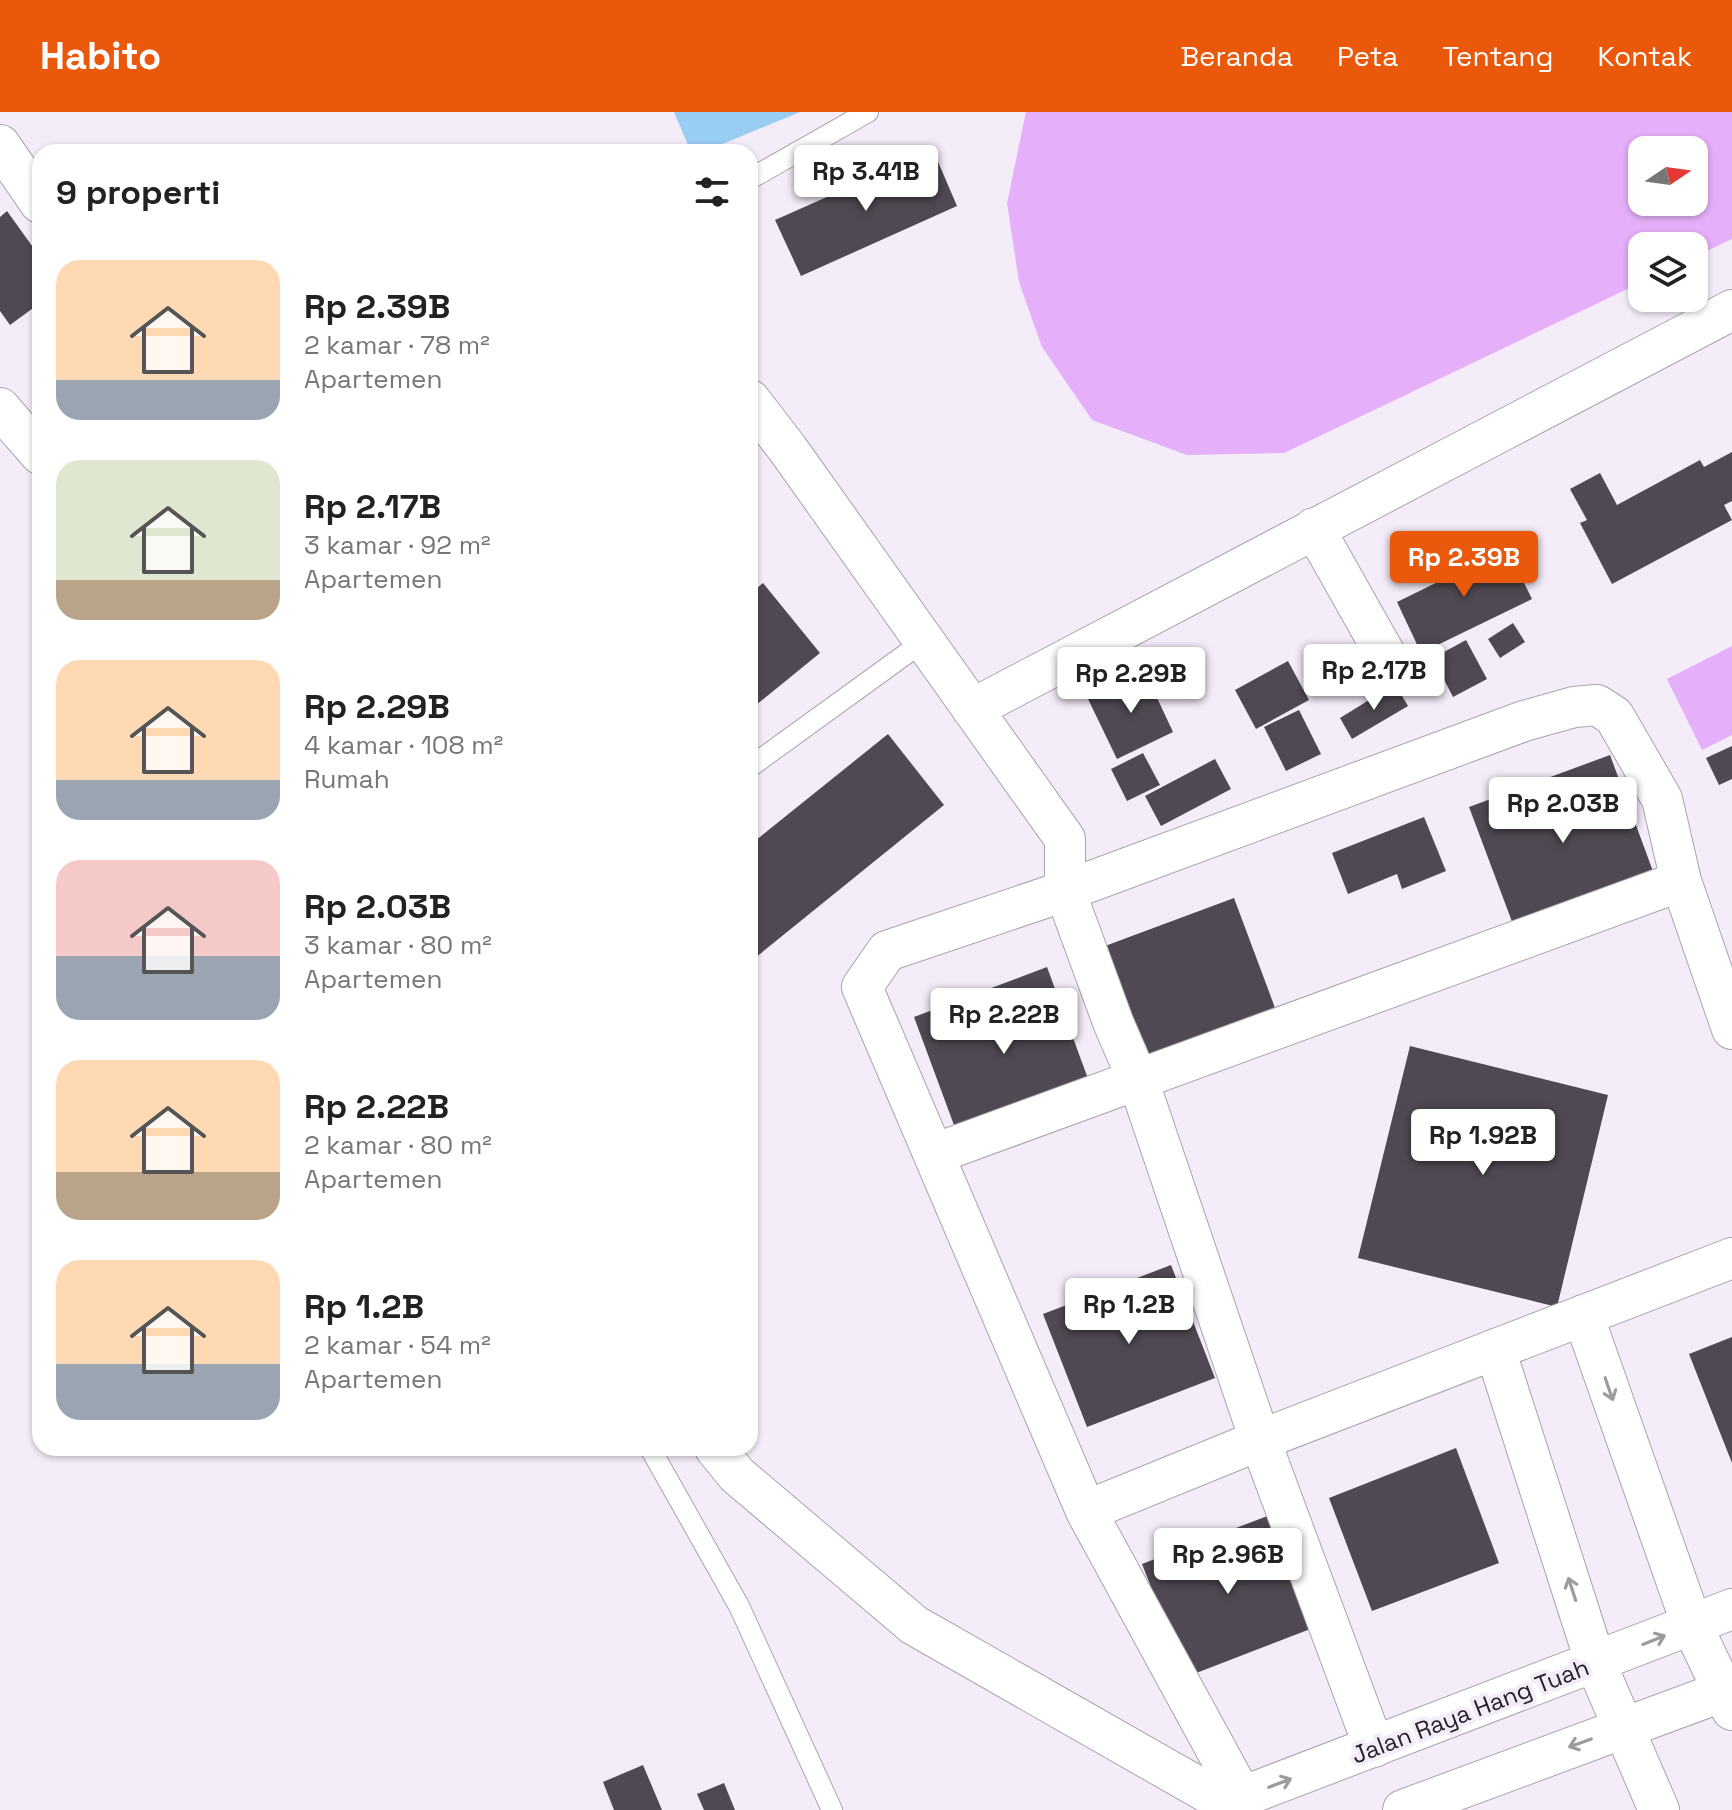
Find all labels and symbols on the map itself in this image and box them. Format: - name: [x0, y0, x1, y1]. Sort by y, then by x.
- north arrow: [1628, 136, 1708, 216]
- pin: Rp 3.41B: [783, 145, 949, 213]
- pin: Rp 2.39B: [1381, 531, 1547, 599]
- pin: Rp 2.17B: [1291, 644, 1457, 712]
- pin: Rp 2.29B: [1048, 647, 1214, 715]
- pin: Rp 2.03B: [1480, 777, 1646, 845]
- pin: Rp 2.22B: [921, 988, 1087, 1056]
- pin: Rp 1.92B: [1400, 1109, 1566, 1177]
- pin: Rp 1.2B: [1055, 1278, 1203, 1346]
- one-way arrow: [1602, 1376, 1617, 1401]
- pin: Rp 2.96B: [1145, 1528, 1311, 1596]
- one-way arrow: [1564, 1577, 1579, 1602]
- one-way arrow: [1641, 1632, 1666, 1647]
- street label: Jalan Raya Hang Tuah: [1347, 1651, 1593, 1771]
- one-way arrow: [1568, 1737, 1592, 1751]
- one-way arrow: [1267, 1774, 1292, 1789]

